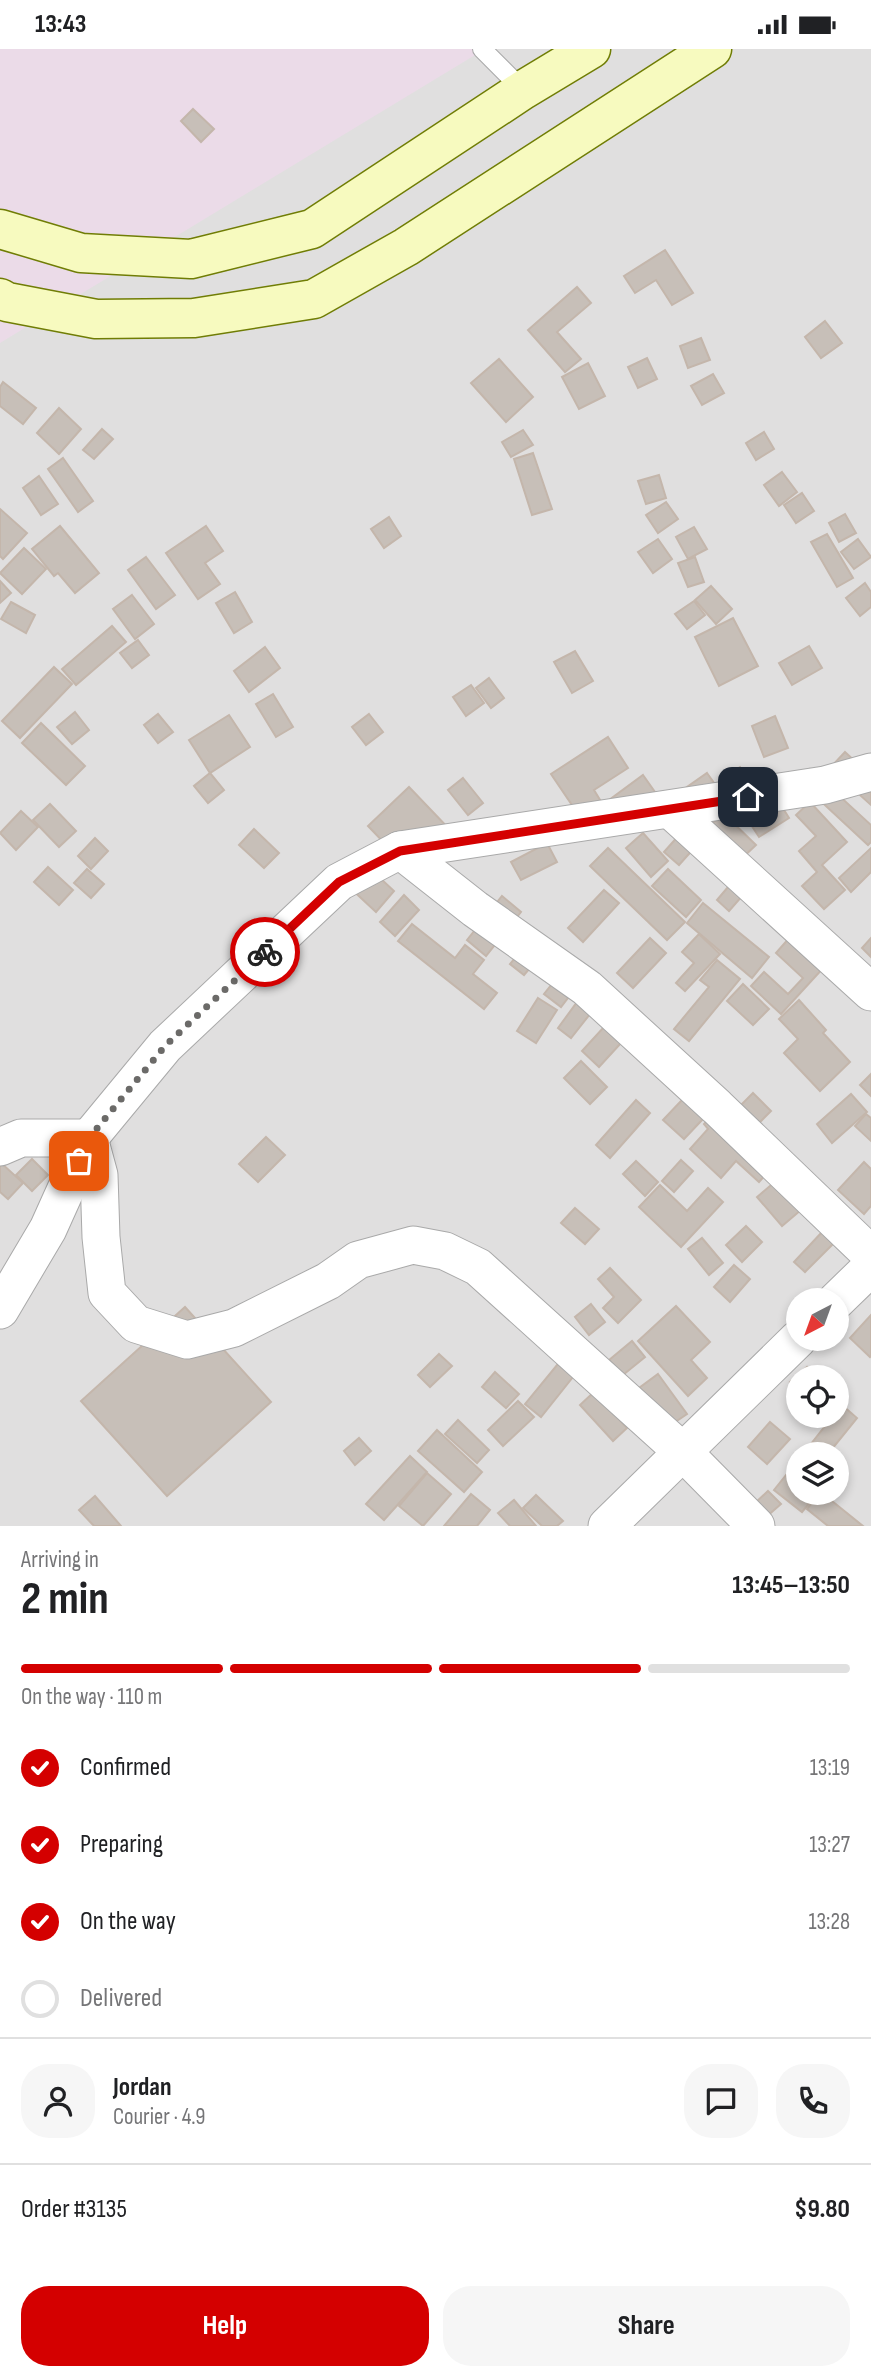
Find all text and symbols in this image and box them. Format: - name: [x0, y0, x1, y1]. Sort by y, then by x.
- text: 13:43: [35, 9, 86, 40]
- pin: [718, 767, 778, 827]
- icon: home: [729, 778, 767, 816]
- courier: [230, 917, 300, 987]
- icon: bike: [246, 933, 284, 971]
- pin: [49, 1131, 109, 1191]
- icon: bag: [60, 1142, 98, 1180]
- north arrow: [786, 1288, 849, 1351]
- map controls: [786, 1288, 849, 1505]
- button: locate: [786, 1365, 849, 1428]
- button: layers: [786, 1442, 849, 1505]
- text: Arriving in: [21, 1546, 99, 1574]
- text: 13:45–13:50: [732, 1570, 850, 1601]
- text: 2 min: [21, 1572, 109, 1627]
- text: On the way · 110 m: [21, 1683, 162, 1711]
- icon: check: [21, 1749, 59, 1787]
- text: Confirmed: [80, 1752, 171, 1783]
- text: 13:19: [810, 1754, 850, 1782]
- icon: check: [21, 1826, 59, 1864]
- text: Preparing: [80, 1829, 163, 1860]
- text: 13:27: [809, 1831, 850, 1859]
- icon: check: [21, 1903, 59, 1941]
- text: On the way: [80, 1906, 176, 1937]
- text: 13:28: [808, 1908, 850, 1936]
- text: Delivered: [80, 1983, 162, 2014]
- button: person: [21, 2064, 95, 2138]
- button: chat: [684, 2064, 758, 2138]
- button: phone: [776, 2064, 850, 2138]
- text: Jordan: [113, 2072, 171, 2103]
- text: Courier · 4.9: [113, 2103, 205, 2131]
- text: Order #3135: [21, 2194, 127, 2225]
- text: $9.80: [794, 2194, 850, 2225]
- button: Help: [21, 2286, 429, 2366]
- button: Share: [443, 2286, 850, 2366]

